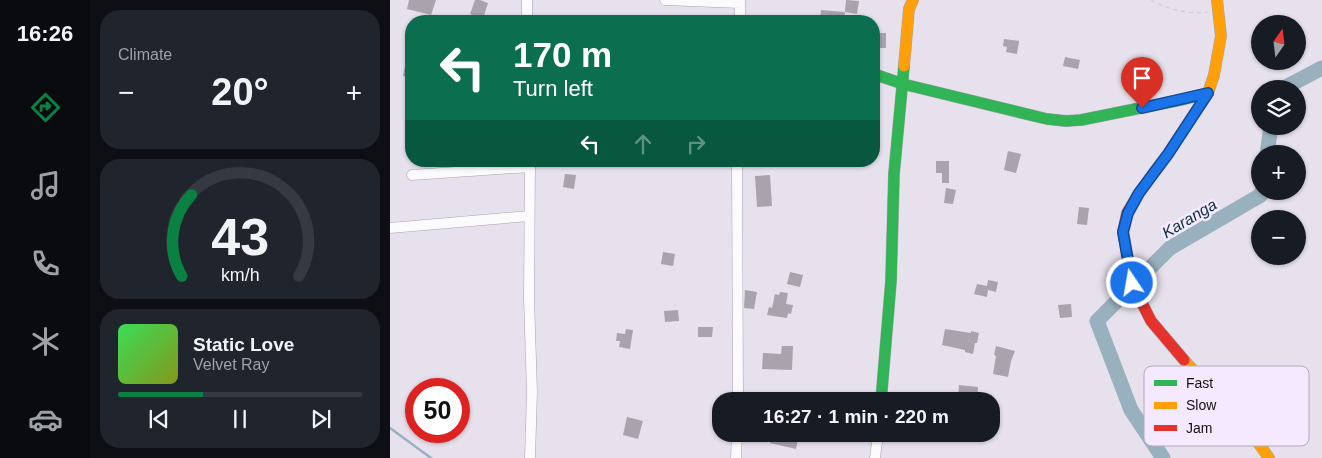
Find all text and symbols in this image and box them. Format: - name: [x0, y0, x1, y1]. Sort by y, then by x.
- north arrow: [1251, 15, 1306, 70]
- map controls: [1251, 15, 1306, 265]
- text: 16:26: [17, 21, 73, 46]
- icon: left: [430, 35, 495, 100]
- text: 170 m: [513, 35, 612, 74]
- text: Climate: [118, 46, 172, 63]
- pin: [1121, 57, 1163, 108]
- icon: arrive: [1128, 64, 1156, 92]
- text: 20°: [211, 71, 269, 113]
- text: Turn left: [513, 76, 593, 101]
- text: −: [118, 77, 134, 108]
- text: +: [346, 77, 362, 108]
- button: layers: [1251, 80, 1306, 135]
- icon: directions: [28, 90, 63, 125]
- icon: left: [576, 130, 604, 158]
- icon: ahead: [629, 130, 657, 158]
- icon: right: [682, 130, 710, 158]
- button: +: [1251, 145, 1306, 200]
- icon: music: [28, 168, 63, 203]
- water label: Karanga: [1159, 196, 1220, 241]
- text: 43: [211, 208, 269, 266]
- button: −: [1251, 210, 1306, 265]
- icon: phone: [28, 246, 63, 281]
- position arrow: [1105, 256, 1157, 308]
- text: km/h: [221, 265, 259, 285]
- icon: climate: [28, 324, 63, 359]
- text: Static Love: [193, 334, 294, 355]
- text: Velvet Ray: [193, 356, 269, 373]
- legend: [1144, 366, 1309, 446]
- text: Fast: [1186, 375, 1213, 391]
- speed limit sign: 50: [405, 378, 470, 443]
- text: Slow: [1186, 397, 1217, 413]
- icon: car: [28, 402, 63, 437]
- icon: previous: [145, 405, 173, 433]
- icon: pause: [226, 405, 254, 433]
- icon: next: [307, 405, 335, 433]
- text: 16:27 · 1 min · 220 m: [763, 406, 949, 427]
- text: Jam: [1186, 420, 1212, 436]

